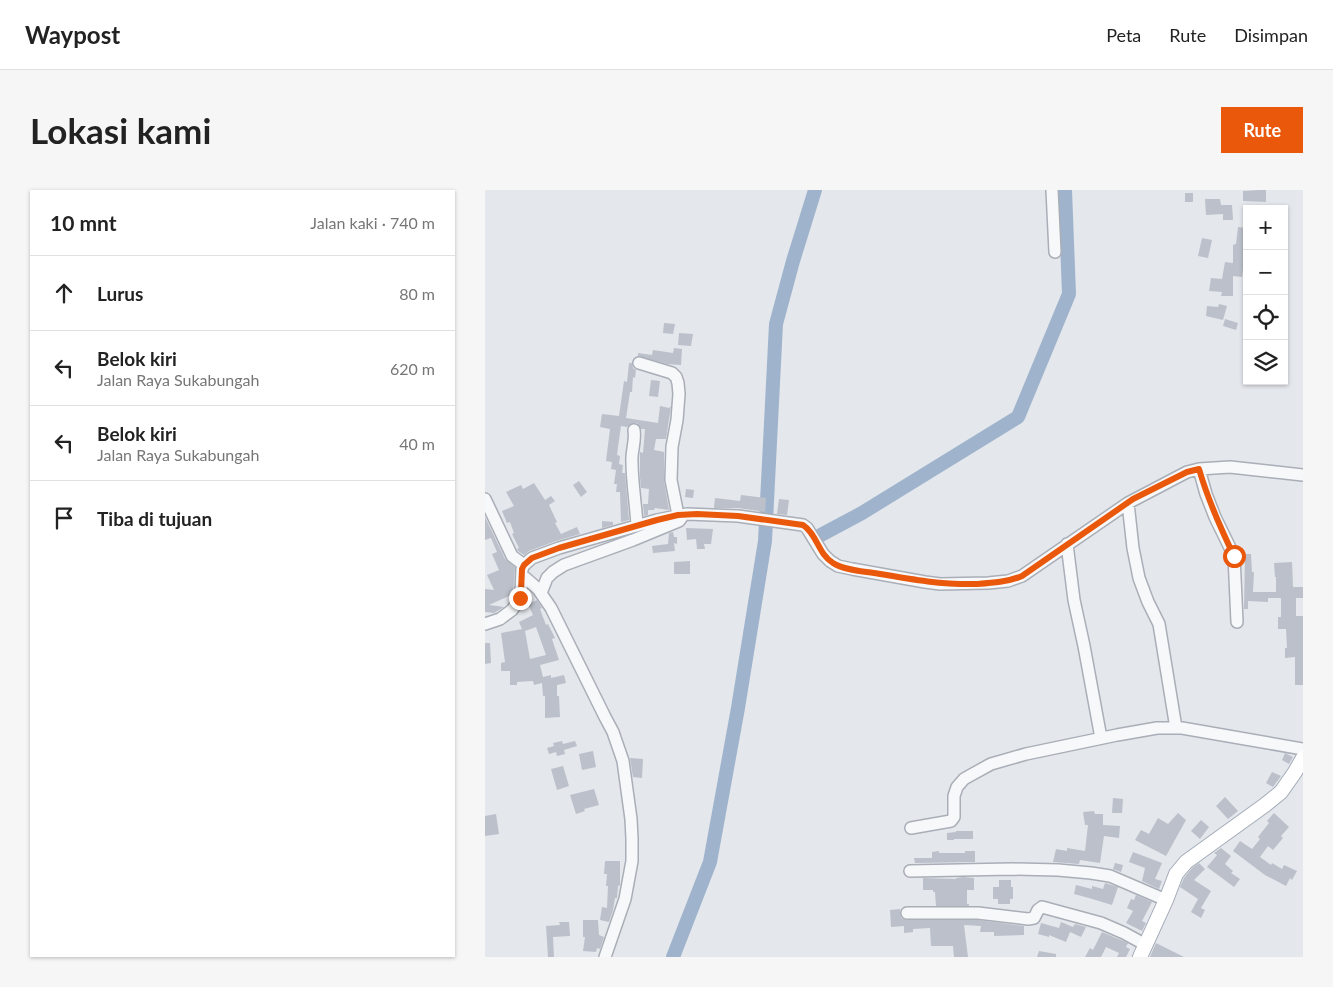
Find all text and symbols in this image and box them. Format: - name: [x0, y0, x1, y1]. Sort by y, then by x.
- text: Waypost: [25, 20, 120, 49]
- text: Peta: [1106, 24, 1141, 46]
- text: Rute: [1169, 24, 1206, 46]
- text: Disimpan: [1234, 24, 1308, 46]
- button: Rute: [1221, 107, 1303, 153]
- text: Lokasi kami: [30, 109, 211, 151]
- map controls: [1243, 205, 1288, 385]
- button: +: [1243, 205, 1288, 250]
- text: 10 mnt: [50, 210, 117, 235]
- text: Jalan kaki · 740 m: [310, 213, 435, 232]
- button: −: [1243, 250, 1288, 295]
- icon: ahead: [50, 279, 78, 307]
- text: Lurus: [97, 282, 143, 305]
- text: 80 m: [399, 284, 435, 303]
- button: locate: [1243, 295, 1288, 340]
- button: layers: [1243, 340, 1288, 385]
- text: Belok kiri: [97, 347, 177, 370]
- icon: left: [50, 354, 78, 382]
- text: 620 m: [390, 359, 435, 378]
- text: Jalan Raya Sukabungah: [97, 370, 259, 389]
- text: Belok kiri: [97, 422, 177, 445]
- icon: left: [50, 429, 78, 457]
- text: 40 m: [399, 434, 435, 453]
- text: Jalan Raya Sukabungah: [97, 445, 259, 464]
- icon: arrive: [50, 504, 78, 532]
- text: Tiba di tujuan: [97, 507, 212, 530]
- route start: [1223, 545, 1246, 568]
- route end: [509, 587, 532, 610]

